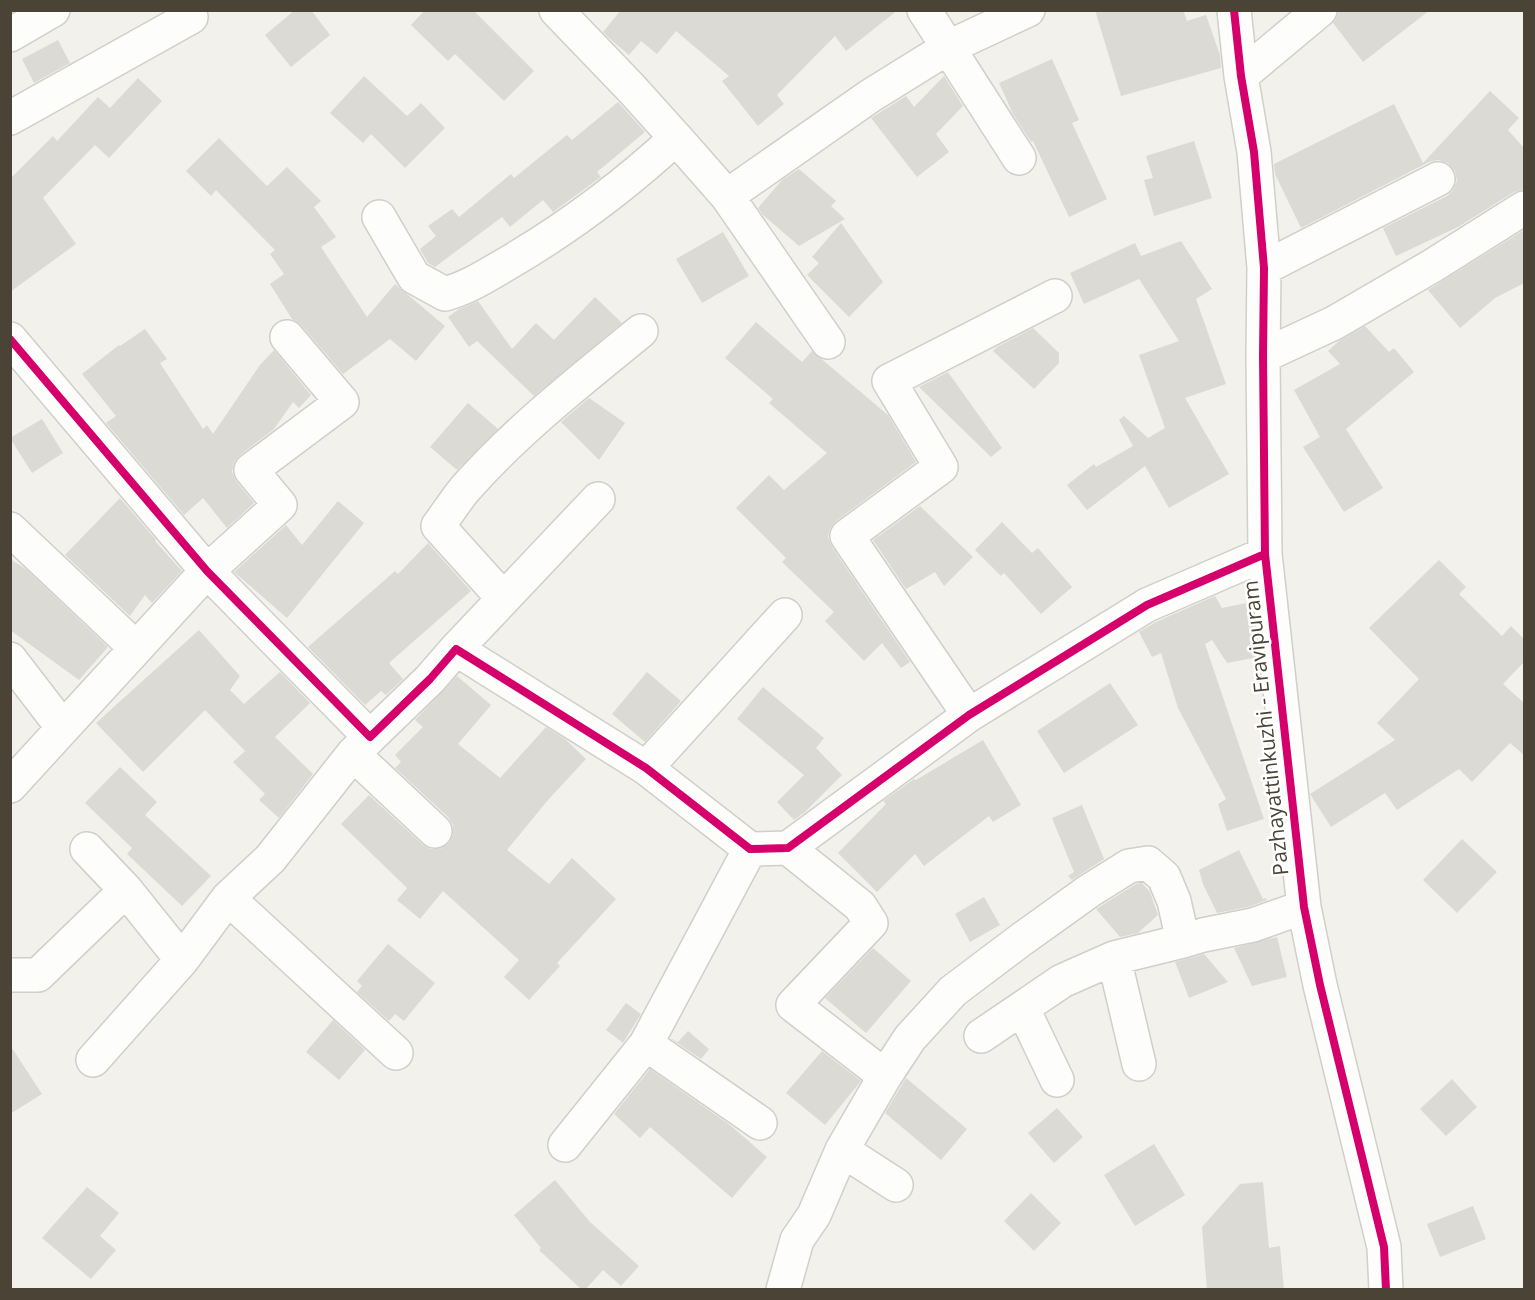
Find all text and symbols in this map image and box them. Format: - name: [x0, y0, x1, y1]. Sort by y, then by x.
- street label: Pazhayattinkuzhi - Eravipuram: [1236, 579, 1294, 877]

